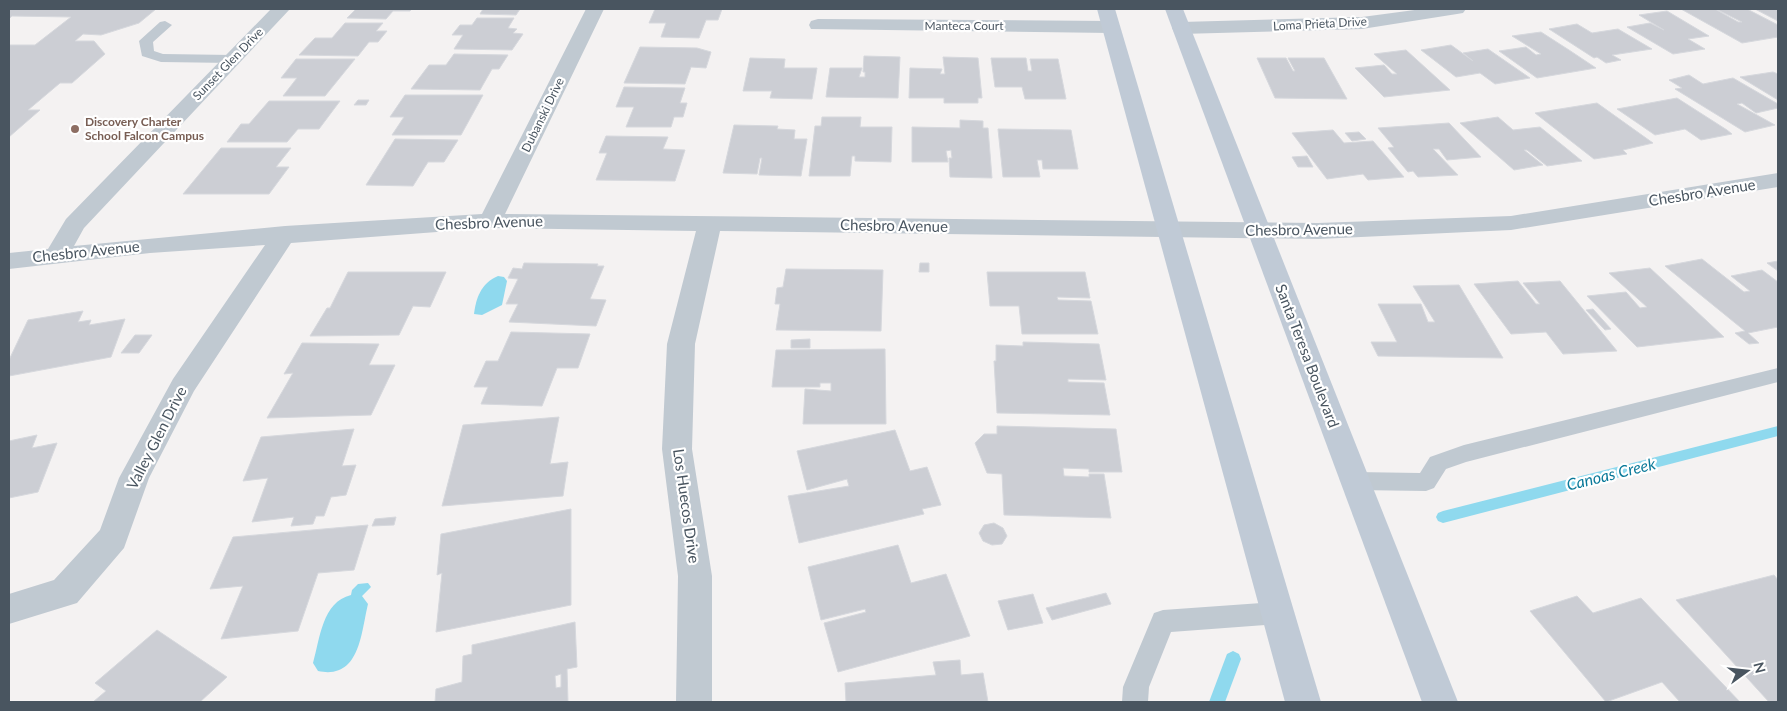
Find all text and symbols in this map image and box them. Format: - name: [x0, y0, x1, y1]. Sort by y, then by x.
- street label: Loma Prieta Drive: [1273, 14, 1367, 33]
- street label: Manteca Court: [925, 18, 1004, 33]
- street label: Sunset Glen Drive: [189, 24, 266, 103]
- street label: Dubanski Drive: [518, 75, 567, 154]
- place label: Discovery Charter School Falcon Campus: [85, 114, 204, 143]
- marker: Discovery Charter School Falcon Campus: [69, 123, 81, 135]
- street label: Chesbro Avenue: [1647, 175, 1757, 209]
- street label: Chesbro Avenue: [435, 211, 543, 233]
- street label: Chesbro Avenue: [840, 215, 948, 235]
- street label: Chesbro Avenue: [1245, 219, 1353, 239]
- street label: Chesbro Avenue: [31, 236, 141, 266]
- street label: Santa Teresa Boulevard: [1272, 281, 1344, 430]
- street label: Valley Glen Drive: [122, 383, 190, 492]
- street label: Los Huecos Drive: [670, 448, 704, 564]
- water label: Canoas Creek: [1564, 453, 1658, 494]
- north arrow: [1722, 646, 1772, 696]
- text: N: [1750, 660, 1770, 675]

